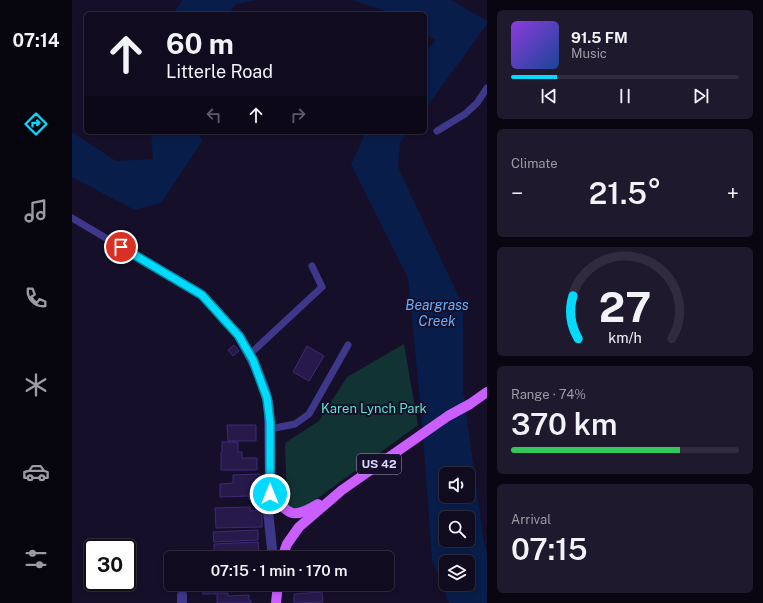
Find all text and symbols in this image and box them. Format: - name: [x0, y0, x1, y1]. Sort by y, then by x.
- text: 60 m: [166, 27, 234, 60]
- icon: ahead: [100, 28, 152, 80]
- text: 91.5 FM: [571, 29, 628, 46]
- text: 07:14: [13, 30, 59, 51]
- text: Music: [571, 46, 607, 61]
- text: Litterle Road: [166, 61, 273, 82]
- icon: previous: [538, 85, 560, 107]
- icon: pause: [614, 85, 636, 107]
- icon: next: [690, 85, 712, 107]
- icon: left: [203, 104, 225, 126]
- icon: ahead: [245, 104, 267, 126]
- icon: right: [287, 104, 309, 126]
- icon: directions: [22, 110, 50, 138]
- text: Climate: [511, 156, 558, 171]
- text: 21.5°: [589, 175, 661, 211]
- text: −: [511, 180, 523, 206]
- text: +: [727, 180, 739, 206]
- icon: music: [22, 197, 50, 225]
- pin: [104, 230, 138, 264]
- icon: arrive: [110, 236, 132, 258]
- text: 27: [599, 282, 651, 331]
- icon: phone: [22, 284, 50, 312]
- water label: Beargrass Creek: [405, 297, 469, 329]
- text: km/h: [608, 329, 642, 346]
- icon: climate: [22, 371, 50, 399]
- text: Range · 74%: [511, 387, 586, 402]
- park label: Karen Lynch Park: [321, 401, 427, 416]
- text: 370 km: [511, 406, 617, 442]
- road number: US 42: [357, 454, 401, 474]
- icon: car: [22, 458, 50, 486]
- map controls: [439, 467, 475, 591]
- button: sound: [439, 467, 475, 503]
- position arrow: [249, 473, 291, 515]
- button: search: [439, 511, 475, 547]
- text: Arrival: [511, 512, 551, 527]
- text: 07:15: [511, 531, 588, 567]
- speed limit sign: 30: [84, 539, 136, 591]
- icon: filters: [22, 545, 50, 573]
- button: layers: [439, 555, 475, 591]
- text: 07:15 · 1 min · 170 m: [211, 562, 347, 579]

